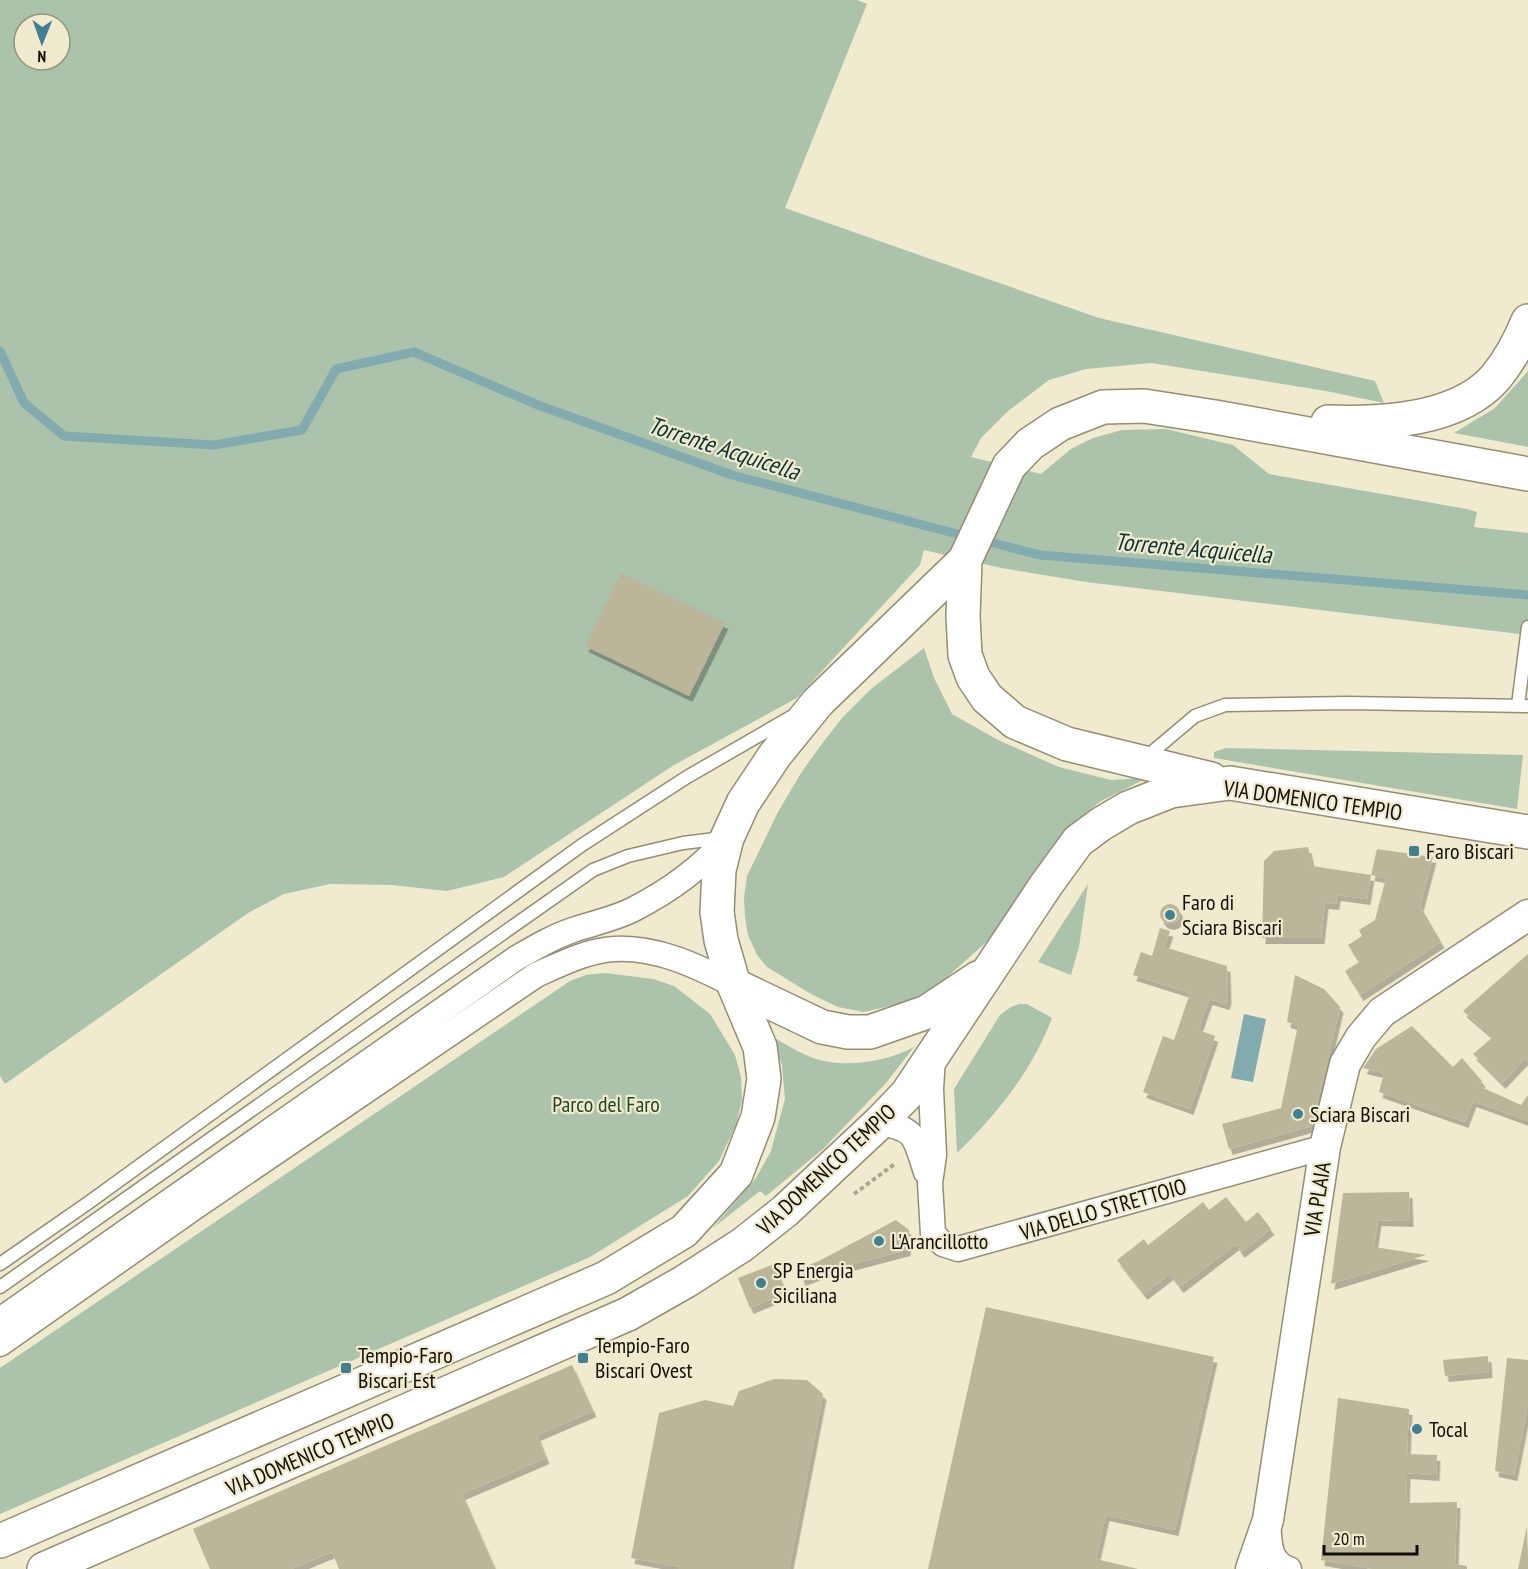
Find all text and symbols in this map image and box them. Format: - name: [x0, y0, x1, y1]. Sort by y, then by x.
- north arrow: [12, 12, 72, 72]
- text: N: [37, 47, 46, 67]
- water label: Torrente Acquicella: [645, 409, 805, 487]
- water label: Torrente Acquicella: [1113, 526, 1274, 570]
- street label: VIA DOMENICO TEMPIO: [1221, 773, 1404, 826]
- place label: Faro Biscari: [1426, 837, 1514, 865]
- marker: Faro Biscari: [1407, 844, 1421, 858]
- place label: Faro di Sciara Biscari: [1182, 888, 1282, 941]
- marker: Faro di Sciara Biscari: [1163, 908, 1177, 922]
- park label: Parco del Faro: [552, 1090, 660, 1118]
- street label: VIA DOMENICO TEMPIO: [750, 1097, 901, 1241]
- place label: Sciara Biscari: [1310, 1100, 1410, 1128]
- marker: Sciara Biscari: [1291, 1107, 1305, 1121]
- street label: VIA PLAIA: [1297, 1159, 1337, 1239]
- street label: VIA DELLO STRETTOIO: [1015, 1172, 1190, 1246]
- place label: L'Arancillotto: [891, 1227, 988, 1255]
- marker: L'Arancillotto: [872, 1234, 886, 1248]
- place label: SP Energia Siciliana: [773, 1256, 854, 1309]
- marker: SP Energia Siciliana: [754, 1276, 768, 1290]
- place label: Tempio-Faro Biscari Ovest: [595, 1331, 693, 1384]
- place label: Tempio-Faro Biscari Est: [358, 1341, 453, 1394]
- marker: Tempio-Faro Biscari Ovest: [576, 1351, 590, 1365]
- marker: Tempio-Faro Biscari Est: [339, 1361, 353, 1375]
- street label: VIA DOMENICO TEMPIO: [221, 1406, 398, 1502]
- place label: Tocal: [1429, 1415, 1469, 1443]
- marker: Tocal: [1410, 1422, 1424, 1436]
- scale bar: [1324, 1518, 1417, 1556]
- text: 20 m: [1333, 1527, 1365, 1550]

